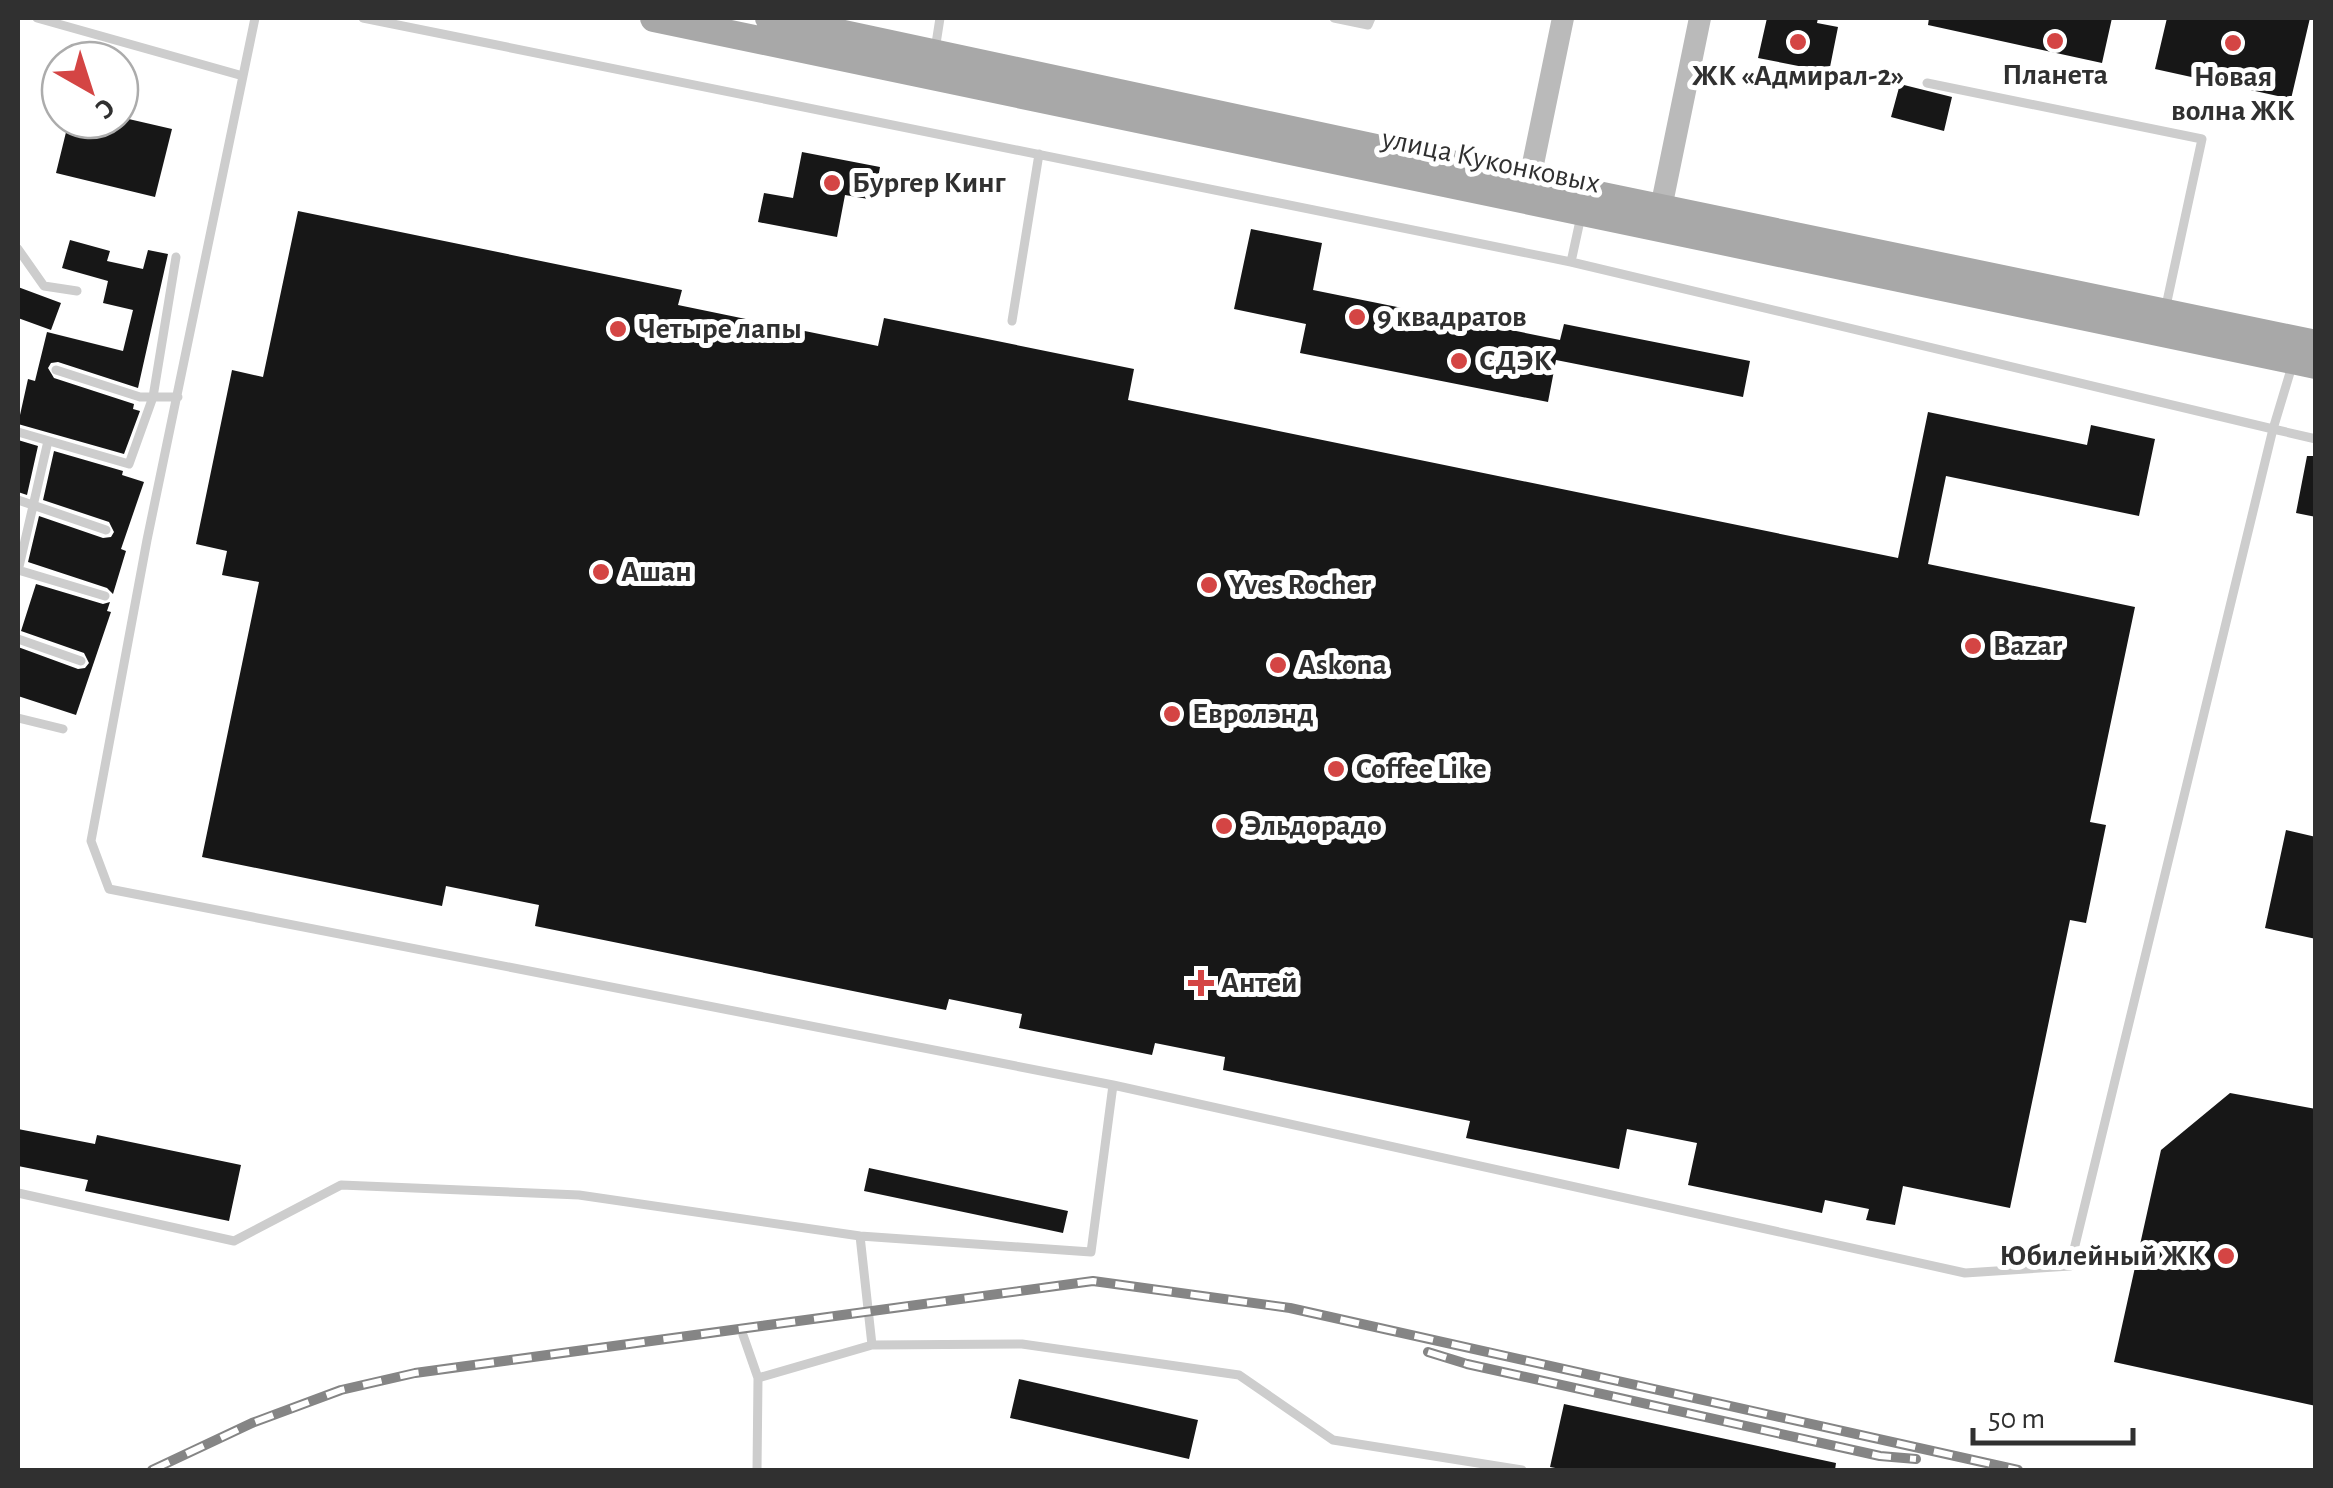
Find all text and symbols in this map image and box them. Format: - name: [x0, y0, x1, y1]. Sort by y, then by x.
- marker: Планета: [2044, 30, 2066, 52]
- marker: ЖК «Адмирал-2»: [1787, 31, 1809, 53]
- marker: Новая волна ЖК: [2222, 32, 2244, 54]
- north arrow: [40, 40, 140, 140]
- place label: Планета: [2002, 60, 2108, 90]
- place label: ЖК «Адмирал-2»: [1692, 61, 1904, 91]
- place label: Новая волна ЖК: [2171, 62, 2295, 126]
- text: С: [90, 92, 119, 124]
- street label: улица Куконковых: [1378, 123, 1603, 199]
- place label: Бургер Кинг: [852, 168, 1006, 198]
- marker: Бургер Кинг: [821, 172, 843, 194]
- place label: 9 квадратов: [1377, 302, 1527, 332]
- marker: 9 квадратов: [1346, 306, 1368, 328]
- place label: Четыре лапы: [638, 314, 802, 344]
- marker: Четыре лапы: [607, 318, 629, 340]
- place label: СДЭК: [1479, 346, 1552, 376]
- marker: СДЭК: [1448, 350, 1470, 372]
- place label: Ашан: [621, 557, 692, 587]
- marker: Ашан: [590, 561, 612, 583]
- place label: Yves Rocher: [1229, 570, 1372, 600]
- marker: Yves Rocher: [1198, 574, 1220, 596]
- place label: Bazar: [1993, 631, 2063, 661]
- marker: Bazar: [1962, 635, 1984, 657]
- place label: Askona: [1298, 650, 1387, 680]
- marker: Askona: [1267, 654, 1289, 676]
- place label: Евролэнд: [1192, 699, 1314, 729]
- marker: Евролэнд: [1161, 703, 1183, 725]
- place label: Coffee Like: [1356, 754, 1487, 784]
- marker: Coffee Like: [1325, 758, 1347, 780]
- place label: Эльдорадо: [1244, 811, 1382, 841]
- marker: Эльдорадо: [1213, 815, 1235, 837]
- place label: Антей: [1221, 968, 1298, 998]
- marker: Антей: [1190, 972, 1212, 994]
- place label: Юбилейный ЖК: [1999, 1241, 2206, 1271]
- marker: Юбилейный ЖК: [2215, 1245, 2237, 1267]
- scale bar: [1973, 1383, 2133, 1445]
- text: 50 m: [1988, 1404, 2045, 1434]

